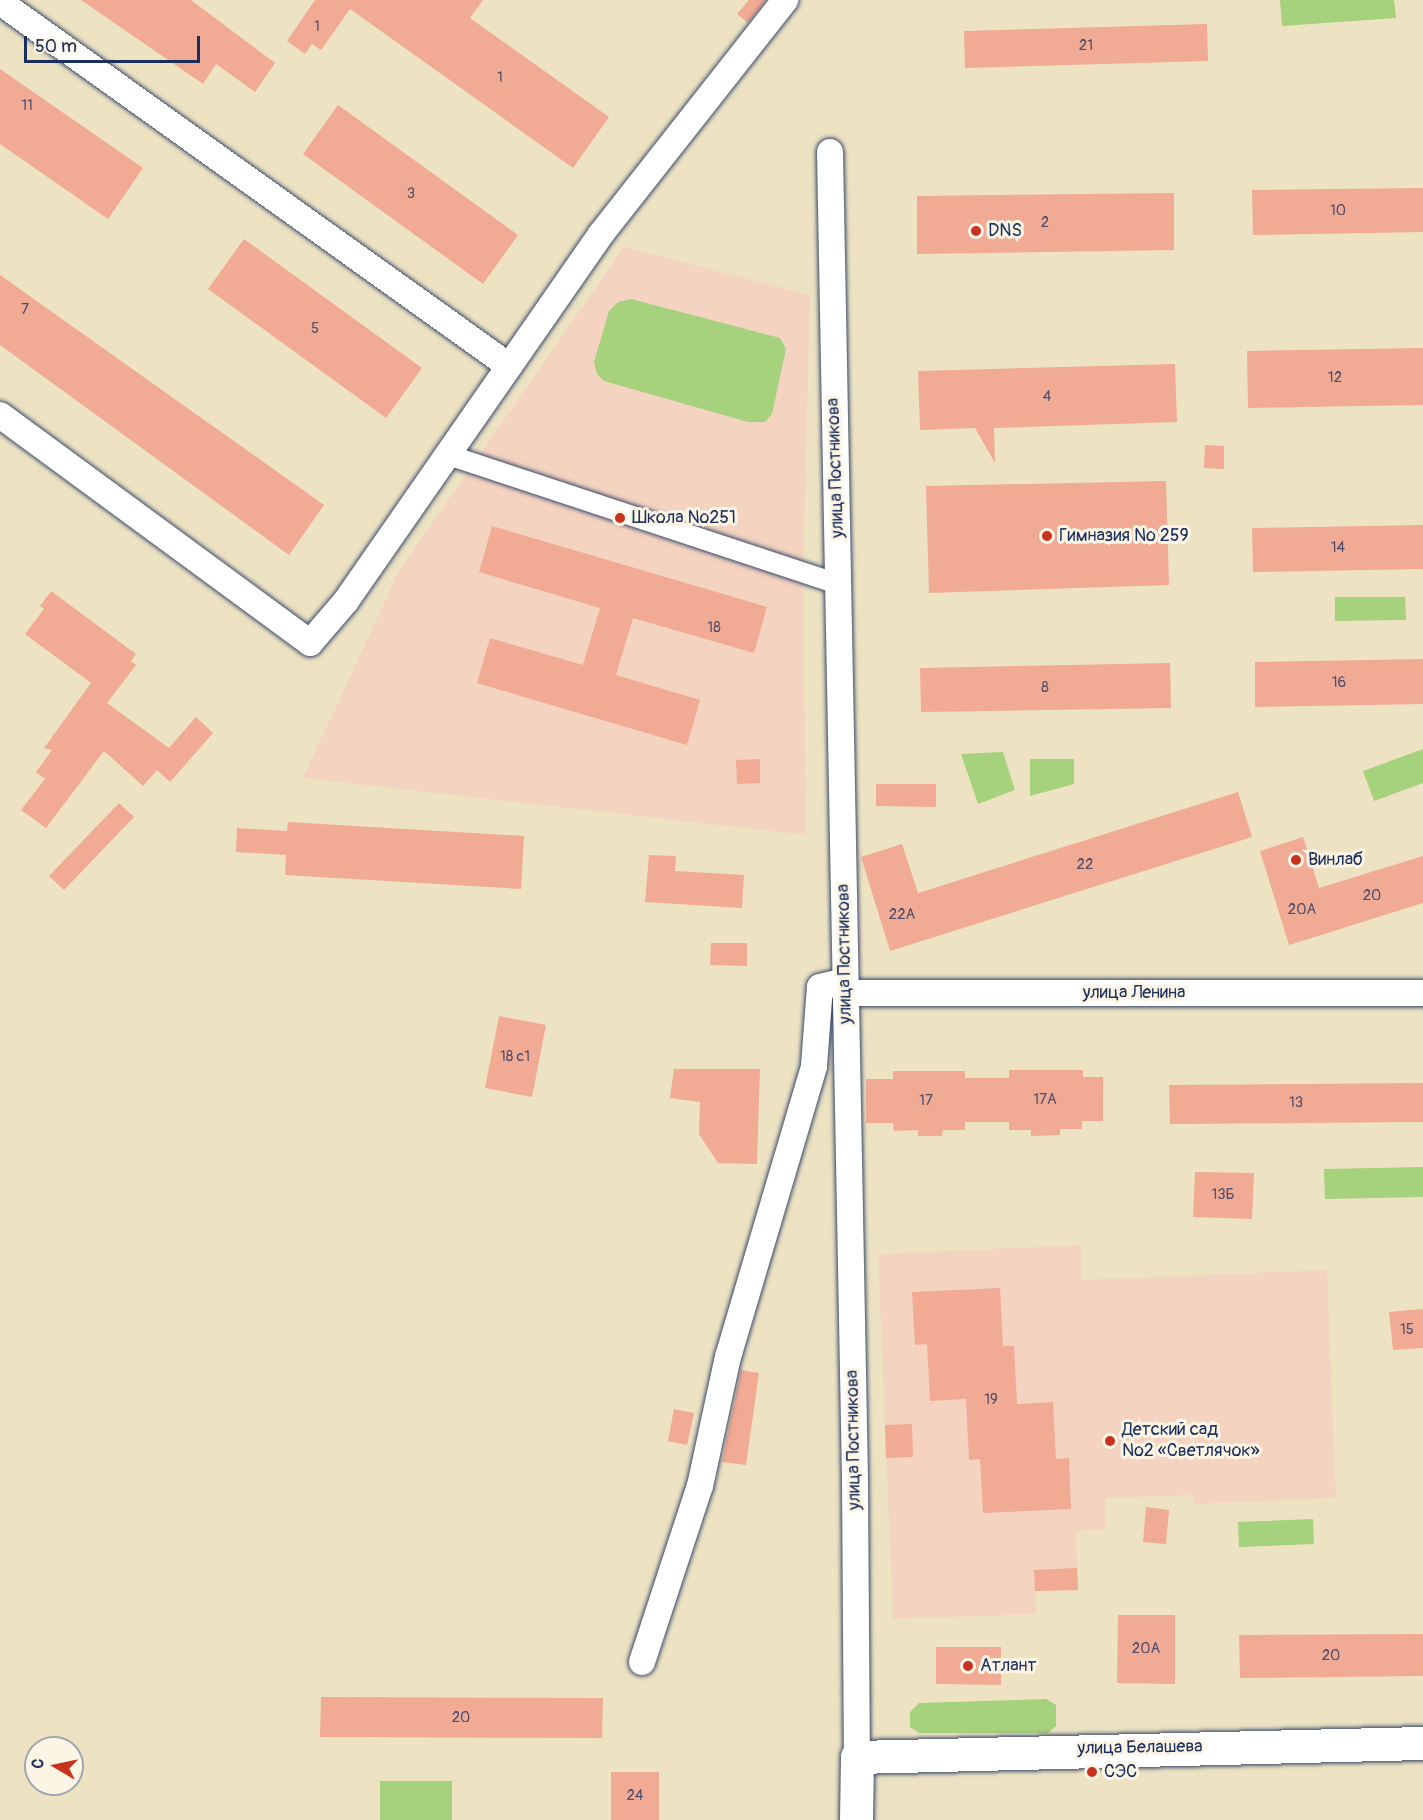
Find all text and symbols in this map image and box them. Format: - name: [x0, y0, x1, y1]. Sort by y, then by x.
- house number: 1: [314, 18, 320, 36]
- scale bar: [27, 24, 202, 62]
- text: 50 m: [35, 35, 77, 58]
- house number: 21: [1079, 37, 1093, 55]
- house number: 1: [497, 69, 503, 87]
- house number: 11: [21, 97, 33, 115]
- house number: 3: [407, 185, 415, 203]
- house number: 10: [1330, 202, 1346, 220]
- house number: 2: [1041, 214, 1049, 232]
- place label: DNS: [988, 220, 1022, 242]
- marker: DNS: [969, 224, 983, 238]
- house number: 7: [21, 301, 29, 319]
- house number: 5: [311, 320, 319, 338]
- house number: 12: [1328, 369, 1342, 387]
- house number: 4: [1043, 388, 1051, 406]
- street label: улица Постникова: [823, 398, 849, 538]
- place label: Школа №251: [632, 507, 736, 529]
- marker: Школа №251: [613, 511, 627, 525]
- place label: Гимназия № 259: [1059, 525, 1189, 547]
- marker: Гимназия № 259: [1040, 529, 1054, 543]
- house number: 14: [1331, 539, 1345, 557]
- house number: 18: [707, 619, 721, 637]
- house number: 16: [1332, 674, 1346, 692]
- house number: 8: [1041, 679, 1049, 697]
- place label: Винлаб: [1308, 849, 1363, 871]
- marker: Винлаб: [1289, 853, 1303, 867]
- house number: 22: [1077, 856, 1093, 874]
- street label: улица Постникова: [833, 884, 857, 1024]
- house number: 20: [1363, 887, 1381, 905]
- house number: 20А: [1288, 901, 1316, 919]
- house number: 22А: [889, 906, 915, 924]
- street label: улица Ленина: [1083, 982, 1185, 1004]
- house number: 18 с1: [500, 1048, 530, 1066]
- house number: 17А: [1033, 1091, 1057, 1109]
- house number: 17: [919, 1092, 933, 1110]
- house number: 13: [1289, 1094, 1303, 1112]
- house number: 13Б: [1211, 1186, 1235, 1204]
- house number: 15: [1400, 1321, 1414, 1339]
- street label: улица Постникова: [842, 1370, 866, 1510]
- house number: 19: [984, 1391, 998, 1409]
- place label: Детский сад №2 «Светлячок»: [1122, 1420, 1260, 1462]
- marker: Детский сад №2 «Светлячок»: [1103, 1434, 1117, 1448]
- house number: 20А: [1132, 1640, 1160, 1658]
- house number: 20: [1322, 1647, 1340, 1665]
- place label: Атлант: [980, 1655, 1037, 1677]
- marker: Атлант: [961, 1659, 975, 1673]
- house number: 20: [452, 1709, 470, 1727]
- north arrow: [24, 1736, 84, 1796]
- street label: улица Белашева: [1077, 1736, 1203, 1760]
- text: С: [28, 1757, 49, 1770]
- place label: СЭС: [1104, 1761, 1137, 1783]
- marker: СЭС: [1085, 1765, 1099, 1779]
- house number: 24: [626, 1787, 644, 1805]

